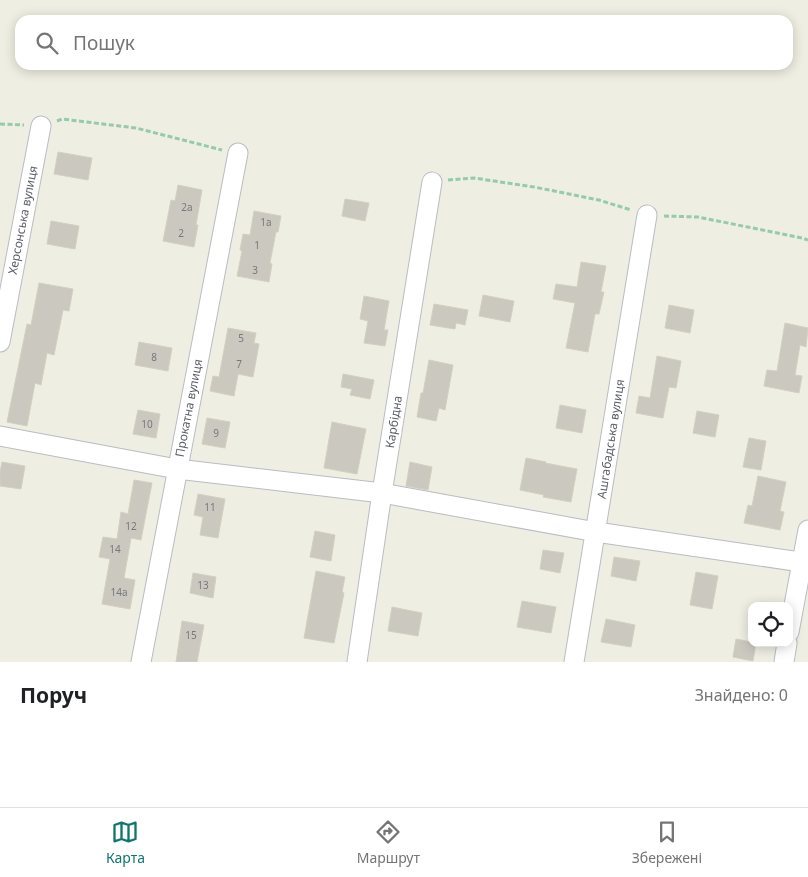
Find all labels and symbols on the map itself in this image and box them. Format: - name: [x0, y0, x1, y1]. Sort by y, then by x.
- street label: Херсонська вулиця: [4, 164, 41, 276]
- house number: 2а: [181, 200, 193, 214]
- house number: 1а: [260, 215, 272, 229]
- house number: 2: [178, 226, 184, 240]
- house number: 1: [254, 238, 260, 252]
- house number: 3: [252, 263, 258, 277]
- house number: 5: [238, 331, 244, 345]
- house number: 8: [151, 350, 157, 364]
- street label: Прокатна вулиця: [171, 357, 206, 458]
- house number: 7: [236, 357, 242, 371]
- street label: Ашгабадська вулиця: [593, 378, 628, 500]
- street label: Карбідна: [381, 394, 406, 449]
- house number: 10: [141, 417, 153, 431]
- house number: 9: [213, 426, 219, 440]
- house number: 11: [204, 500, 216, 514]
- house number: 12: [125, 519, 137, 533]
- house number: 14: [109, 542, 121, 556]
- house number: 13: [197, 578, 209, 592]
- house number: 14а: [111, 585, 128, 599]
- house number: 15: [185, 628, 197, 642]

